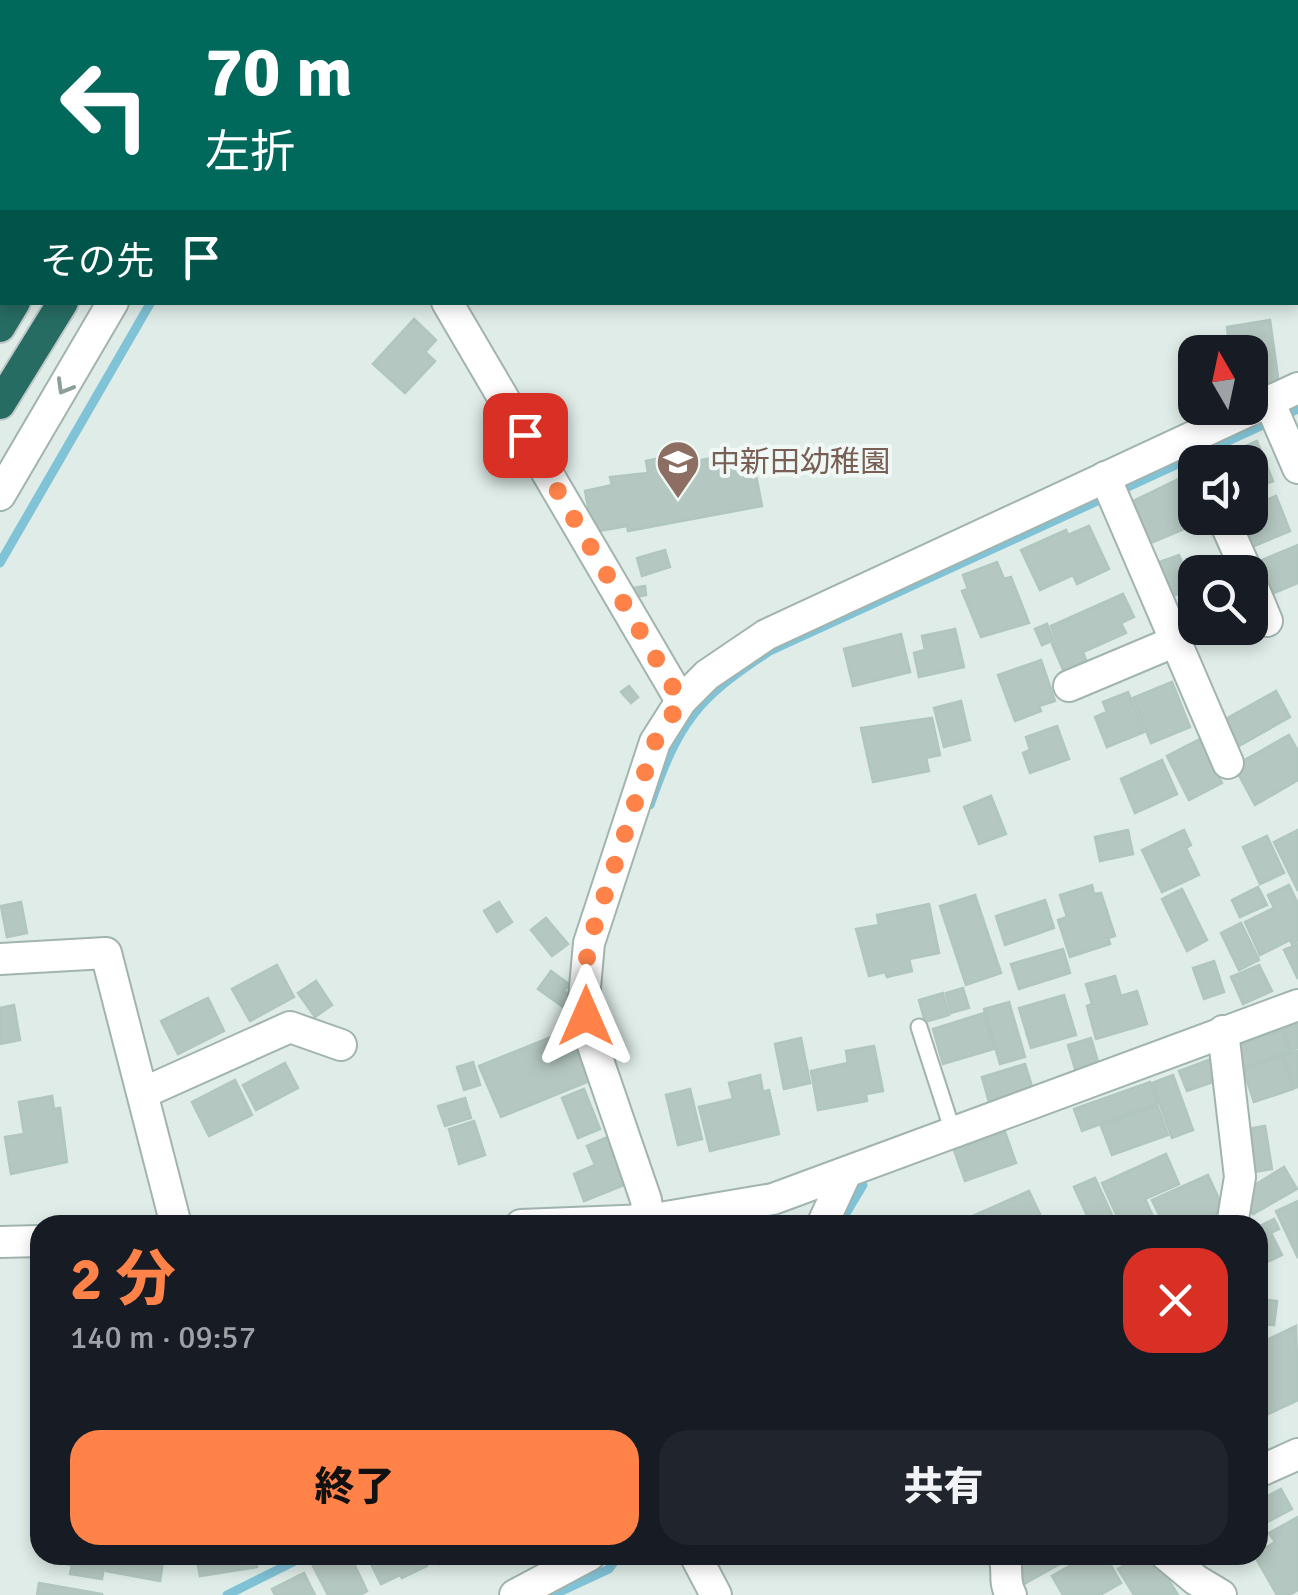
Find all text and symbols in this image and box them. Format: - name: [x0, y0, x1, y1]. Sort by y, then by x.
- text: 70 m: [205, 29, 353, 115]
- icon: left: [40, 40, 170, 170]
- text: 左折: [205, 125, 295, 180]
- icon: arrive: [174, 230, 229, 285]
- text: その先: [40, 238, 154, 285]
- north arrow: [1178, 335, 1268, 425]
- map controls: [1178, 335, 1268, 645]
- one-way arrow: [56, 376, 76, 394]
- pin: [483, 393, 568, 478]
- icon: arrive: [498, 408, 553, 463]
- school or university icon: 中新田幼稚園: [655, 439, 701, 500]
- place label: 中新田幼稚園: [710, 444, 890, 481]
- button: sound: [1178, 445, 1268, 535]
- button: search: [1178, 555, 1268, 645]
- position arrow: [534, 964, 638, 1068]
- text: 2 分: [70, 1243, 176, 1317]
- button: close: [1123, 1248, 1228, 1353]
- text: 140 m · 09:57: [70, 1318, 256, 1357]
- button: 終了: [70, 1430, 639, 1545]
- button: 共有: [659, 1430, 1228, 1545]

